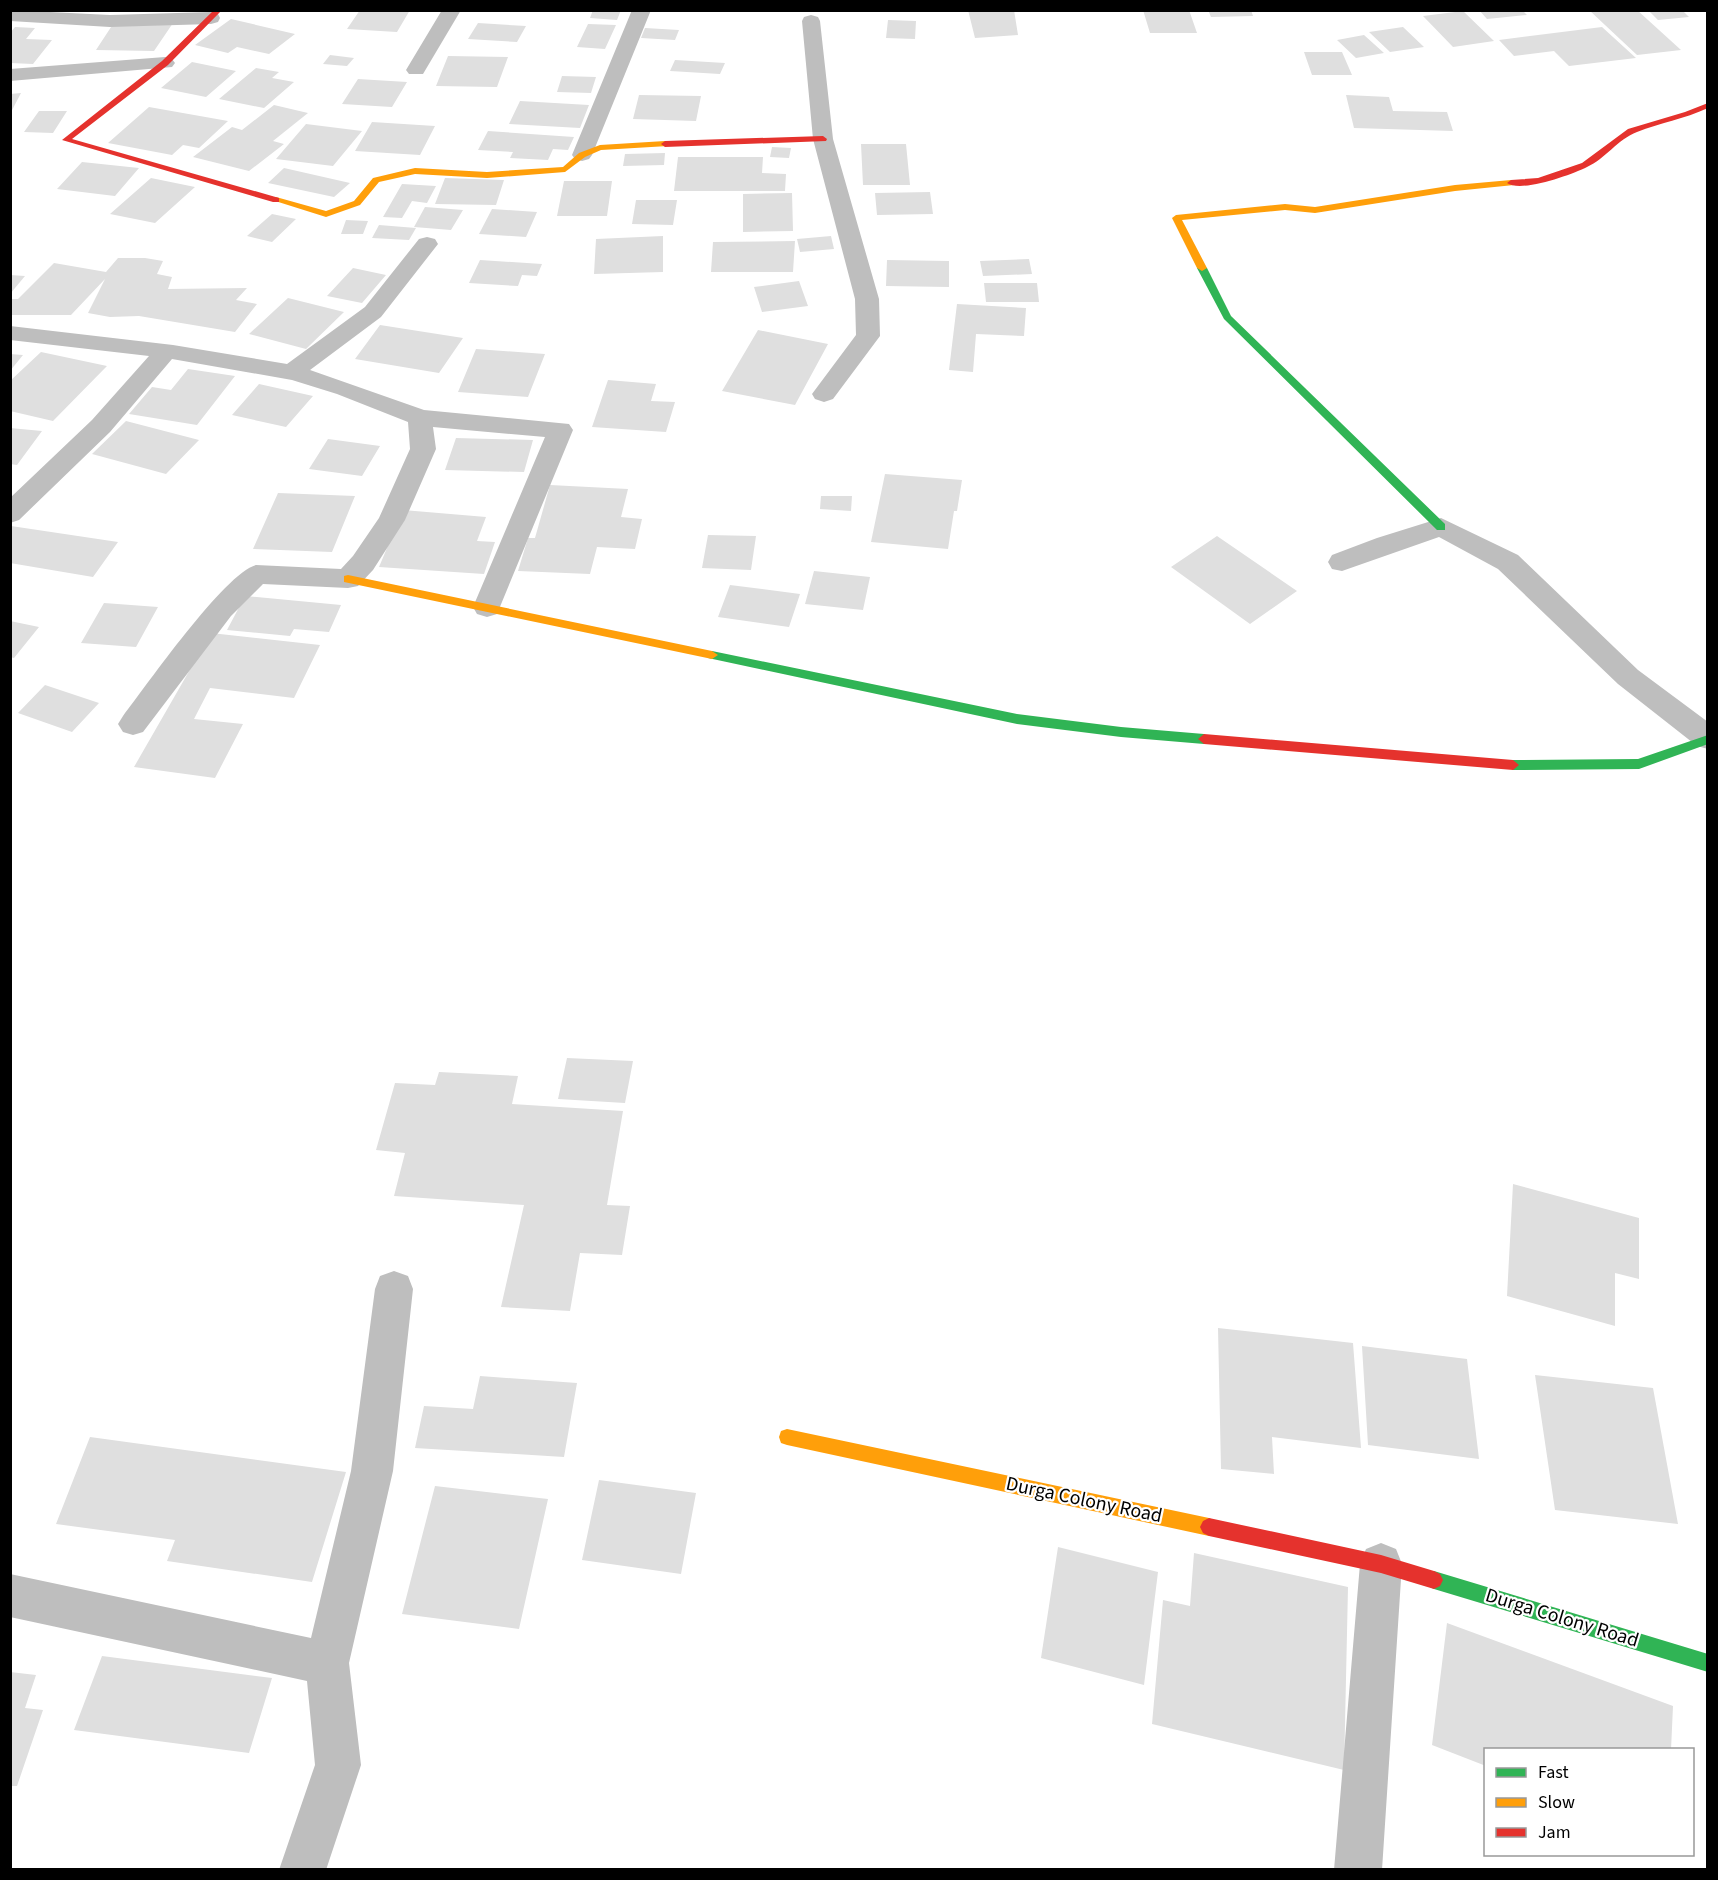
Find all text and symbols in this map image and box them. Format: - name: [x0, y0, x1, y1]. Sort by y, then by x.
- street label: Durga Colony Road: [1003, 1470, 1165, 1530]
- street label: Durga Colony Road: [1482, 1581, 1642, 1655]
- legend: [1484, 1748, 1694, 1856]
- text: Fast: [1538, 1760, 1569, 1785]
- text: Slow: [1538, 1790, 1575, 1815]
- text: Jam: [1538, 1820, 1571, 1845]

